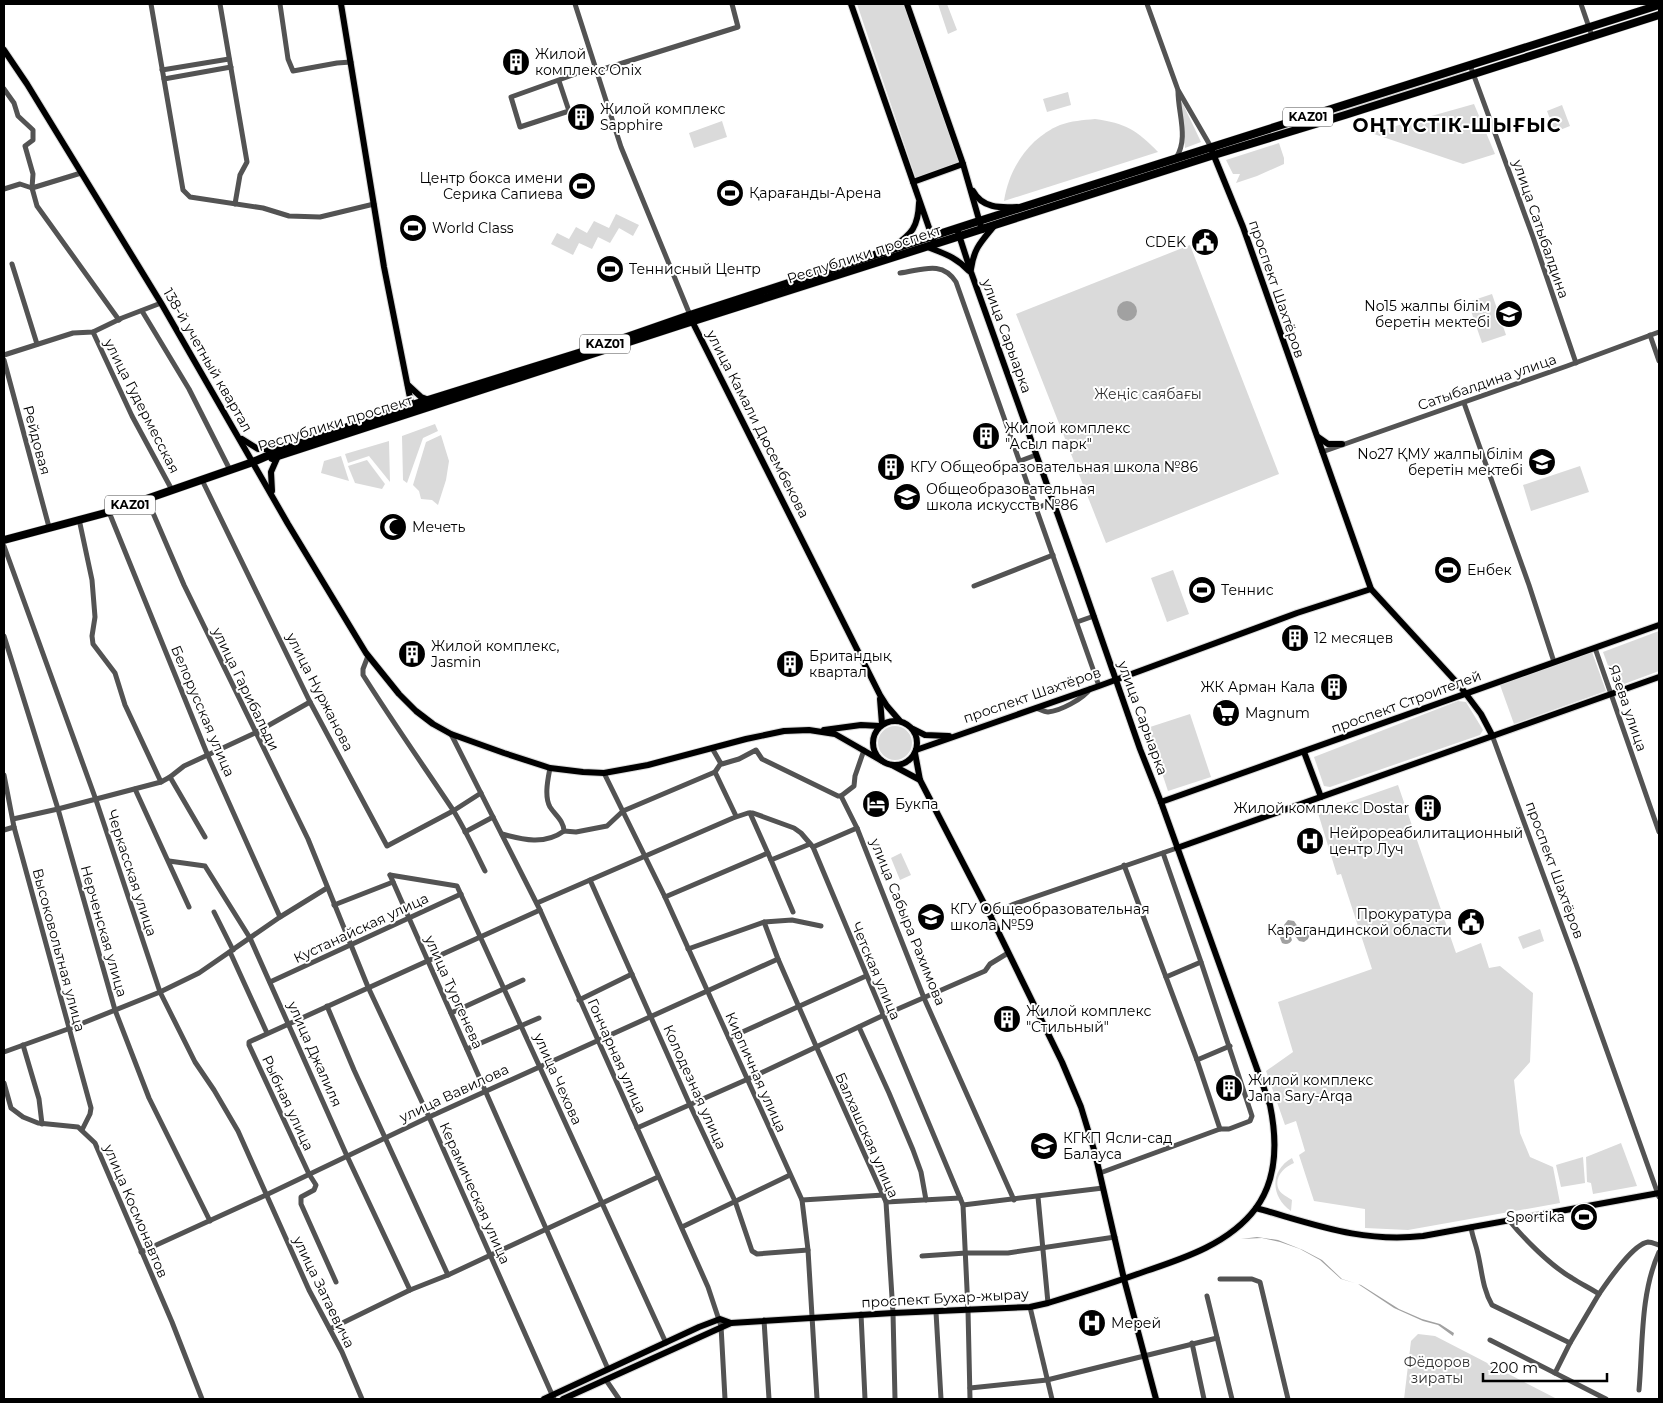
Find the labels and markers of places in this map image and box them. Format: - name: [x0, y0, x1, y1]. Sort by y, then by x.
- place label: Жилой комплекс Onix: [535, 45, 642, 79]
- building icon: Жилой комплекс Onix: [501, 47, 531, 77]
- place label: Жилой комплекс Sapphire: [600, 100, 725, 134]
- building icon: Жилой комплекс Sapphire: [566, 102, 596, 132]
- place label: Центр бокса имени Серика Сапиева: [419, 169, 563, 203]
- sports icon: Центр бокса имени Серика Сапиева: [567, 171, 597, 201]
- sports icon: Қарағанды-Арена: [715, 178, 745, 208]
- place label: Қарағанды-Арена: [749, 184, 881, 202]
- sports icon: World Class: [398, 213, 428, 243]
- place label: World Class: [432, 219, 514, 237]
- public building icon: CDEK: [1190, 227, 1220, 257]
- place label: CDEK: [1145, 233, 1186, 251]
- sports icon: Теннисный Центр: [595, 254, 625, 284]
- place label: Теннисный Центр: [629, 260, 761, 278]
- place label: No15 жалпы білім беретін мектебі: [1364, 297, 1490, 331]
- school or university icon: No15 жалпы білім беретін мектебі: [1494, 299, 1524, 329]
- place label: Жилой комплекс "Асыл парк": [1005, 419, 1130, 453]
- building icon: Жилой комплекс "Асыл парк": [971, 421, 1001, 451]
- place label: No27 ҚМУ жалпы білім беретін мектебі: [1357, 445, 1523, 479]
- school or university icon: No27 ҚМУ жалпы білім беретін мектебі: [1527, 447, 1557, 477]
- building icon: КГУ Общеобразовательная школа №86: [876, 452, 906, 482]
- place label: КГУ Общеобразовательная школа №86: [910, 458, 1198, 476]
- place label: Общеобразовательная школа искусств №86: [926, 480, 1095, 514]
- school or university icon: Общеобразовательная школа искусств №86: [892, 482, 922, 512]
- mosque icon: Мечеть: [378, 512, 408, 542]
- place label: Мечеть: [412, 518, 465, 536]
- sports icon: Енбек: [1433, 555, 1463, 585]
- place label: Енбек: [1467, 561, 1512, 579]
- sports icon: Теннис: [1187, 575, 1217, 605]
- place label: Теннис: [1221, 581, 1274, 599]
- building icon: 12 месяцев: [1280, 623, 1310, 653]
- place label: 12 месяцев: [1314, 629, 1393, 647]
- place label: Жилой комплекс, Jasmin: [430, 637, 560, 671]
- building icon: Жилой комплекс, Jasmin: [397, 639, 427, 669]
- place label: Британдық квартал: [809, 647, 892, 681]
- building icon: Британдық квартал: [775, 649, 805, 679]
- building icon: ЖК Арман Кала: [1319, 672, 1349, 702]
- place label: ЖК Арман Кала: [1200, 678, 1315, 696]
- supermarket icon: Magnum: [1211, 698, 1241, 728]
- place label: Magnum: [1245, 704, 1310, 722]
- hotel icon: Букпа: [861, 789, 891, 819]
- building icon: Жилой комплекс Dostar: [1413, 793, 1443, 823]
- place label: Букпа: [895, 795, 939, 813]
- place label: Жилой комплекс Dostar: [1234, 799, 1409, 817]
- place label: Нейрореабилитационный центр Луч: [1329, 824, 1523, 858]
- hospital icon: Нейрореабилитационный центр Луч: [1295, 826, 1325, 856]
- place label: КГУ Общеобразовательная школа №59: [950, 900, 1150, 934]
- school or university icon: КГУ Общеобразовательная школа №59: [916, 902, 946, 932]
- place label: Прокуратура Карагандинской области: [1267, 905, 1452, 939]
- public building icon: Прокуратура Карагандинской области: [1456, 907, 1486, 937]
- place label: Жилой комплекс "Стильный": [1026, 1002, 1151, 1036]
- building icon: Жилой комплекс "Стильный": [992, 1004, 1022, 1034]
- place label: Жилой комплекс Jana Sary-Arqa: [1247, 1071, 1373, 1105]
- building icon: Жилой комплекс Jana Sary-Arqa: [1214, 1073, 1244, 1103]
- place label: КГКП Ясли-сад Балауса: [1063, 1129, 1172, 1163]
- school or university icon: КГКП Ясли-сад Балауса: [1029, 1131, 1059, 1161]
- sports icon: Sportika: [1569, 1202, 1599, 1232]
- place label: Sportika: [1506, 1208, 1565, 1226]
- hospital icon: Мерей: [1077, 1308, 1107, 1338]
- place label: Мерей: [1111, 1314, 1161, 1332]

